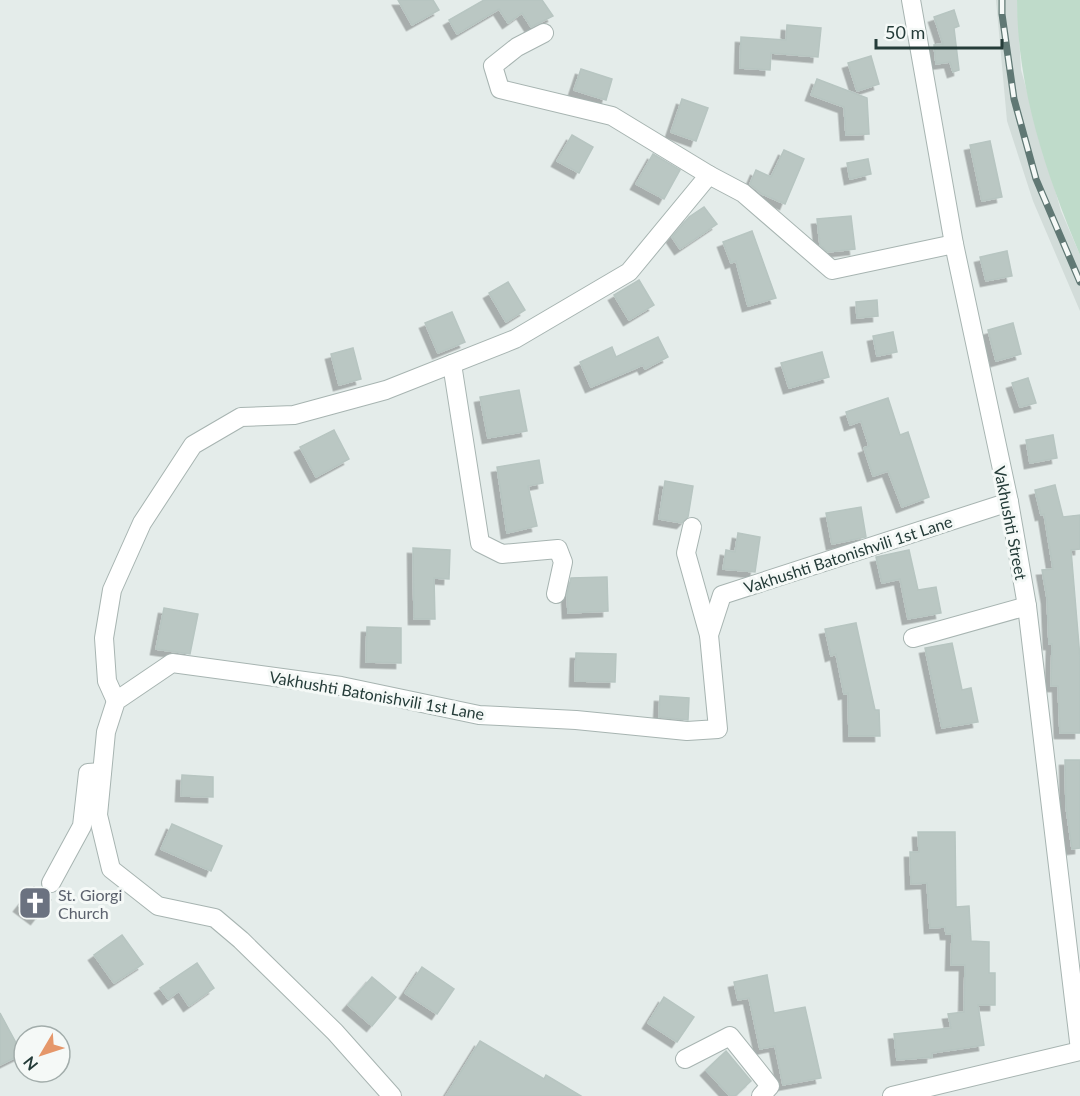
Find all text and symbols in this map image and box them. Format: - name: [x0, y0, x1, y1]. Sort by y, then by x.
- scale bar: [876, 12, 1002, 50]
- text: 50 m: [885, 21, 925, 43]
- street label: Vakhushti Street: [991, 465, 1031, 582]
- street label: Vakhushti Batonishvili 1st Lane: [741, 511, 955, 597]
- street label: Vakhushti Batonishvili 1st Lane: [268, 667, 486, 723]
- church icon: St. Giorgi Church: [17, 885, 53, 921]
- place label: St. Giorgi Church: [58, 885, 122, 922]
- north arrow: [12, 1024, 72, 1084]
- text: N: [19, 1053, 41, 1075]

